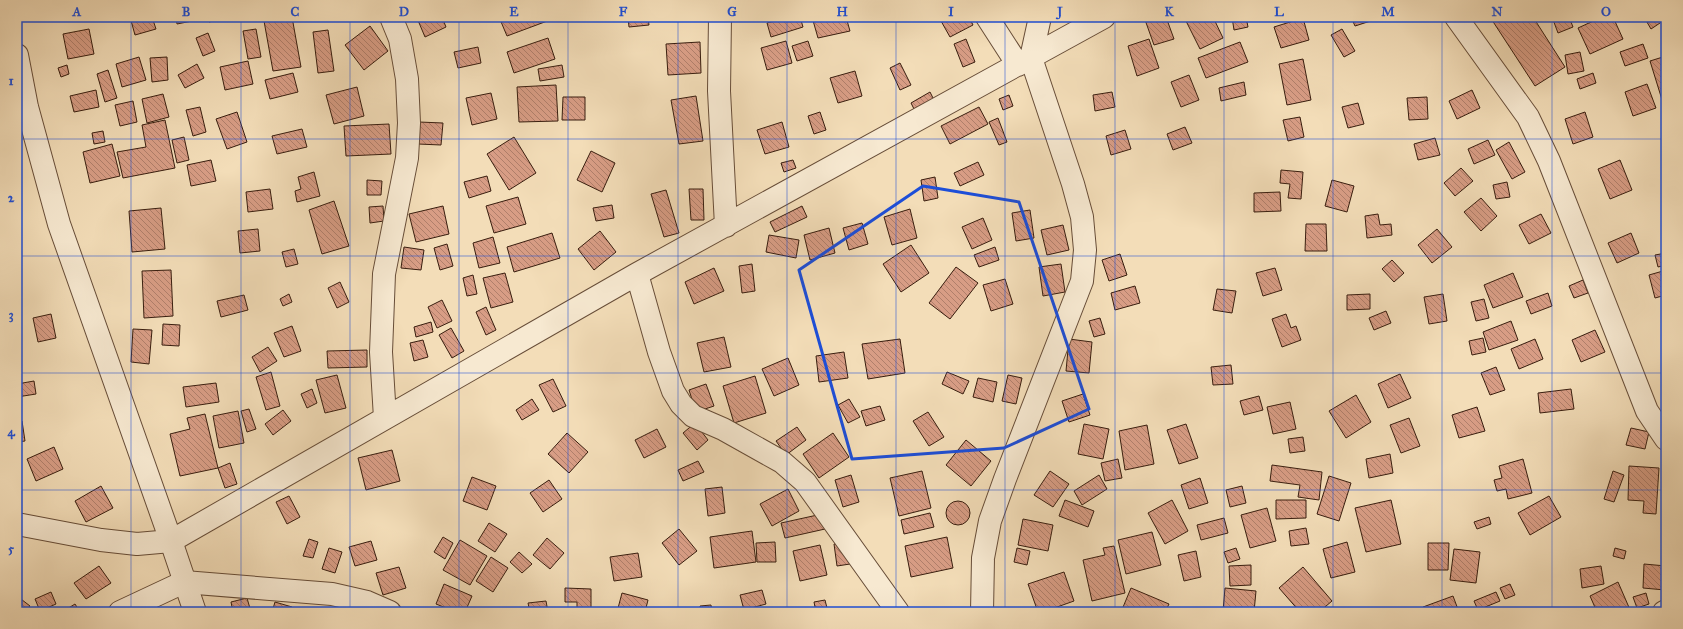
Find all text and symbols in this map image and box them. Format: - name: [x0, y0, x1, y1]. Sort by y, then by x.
- text: A: [72, 4, 82, 20]
- text: B: [182, 4, 191, 20]
- text: C: [291, 4, 300, 20]
- text: D: [399, 4, 409, 20]
- text: E: [509, 4, 519, 20]
- text: F: [619, 4, 628, 20]
- text: G: [727, 4, 737, 20]
- text: H: [836, 4, 848, 20]
- text: I: [948, 4, 954, 20]
- text: J: [1055, 4, 1063, 20]
- text: K: [1164, 4, 1174, 20]
- text: L: [1274, 4, 1284, 20]
- text: M: [1381, 4, 1395, 20]
- text: N: [1491, 4, 1503, 20]
- text: O: [1601, 4, 1611, 20]
- text: 1: [8, 73, 14, 89]
- text: 2: [8, 190, 15, 206]
- text: 3: [8, 307, 14, 323]
- text: 4: [7, 424, 15, 440]
- text: 5: [8, 541, 15, 557]

